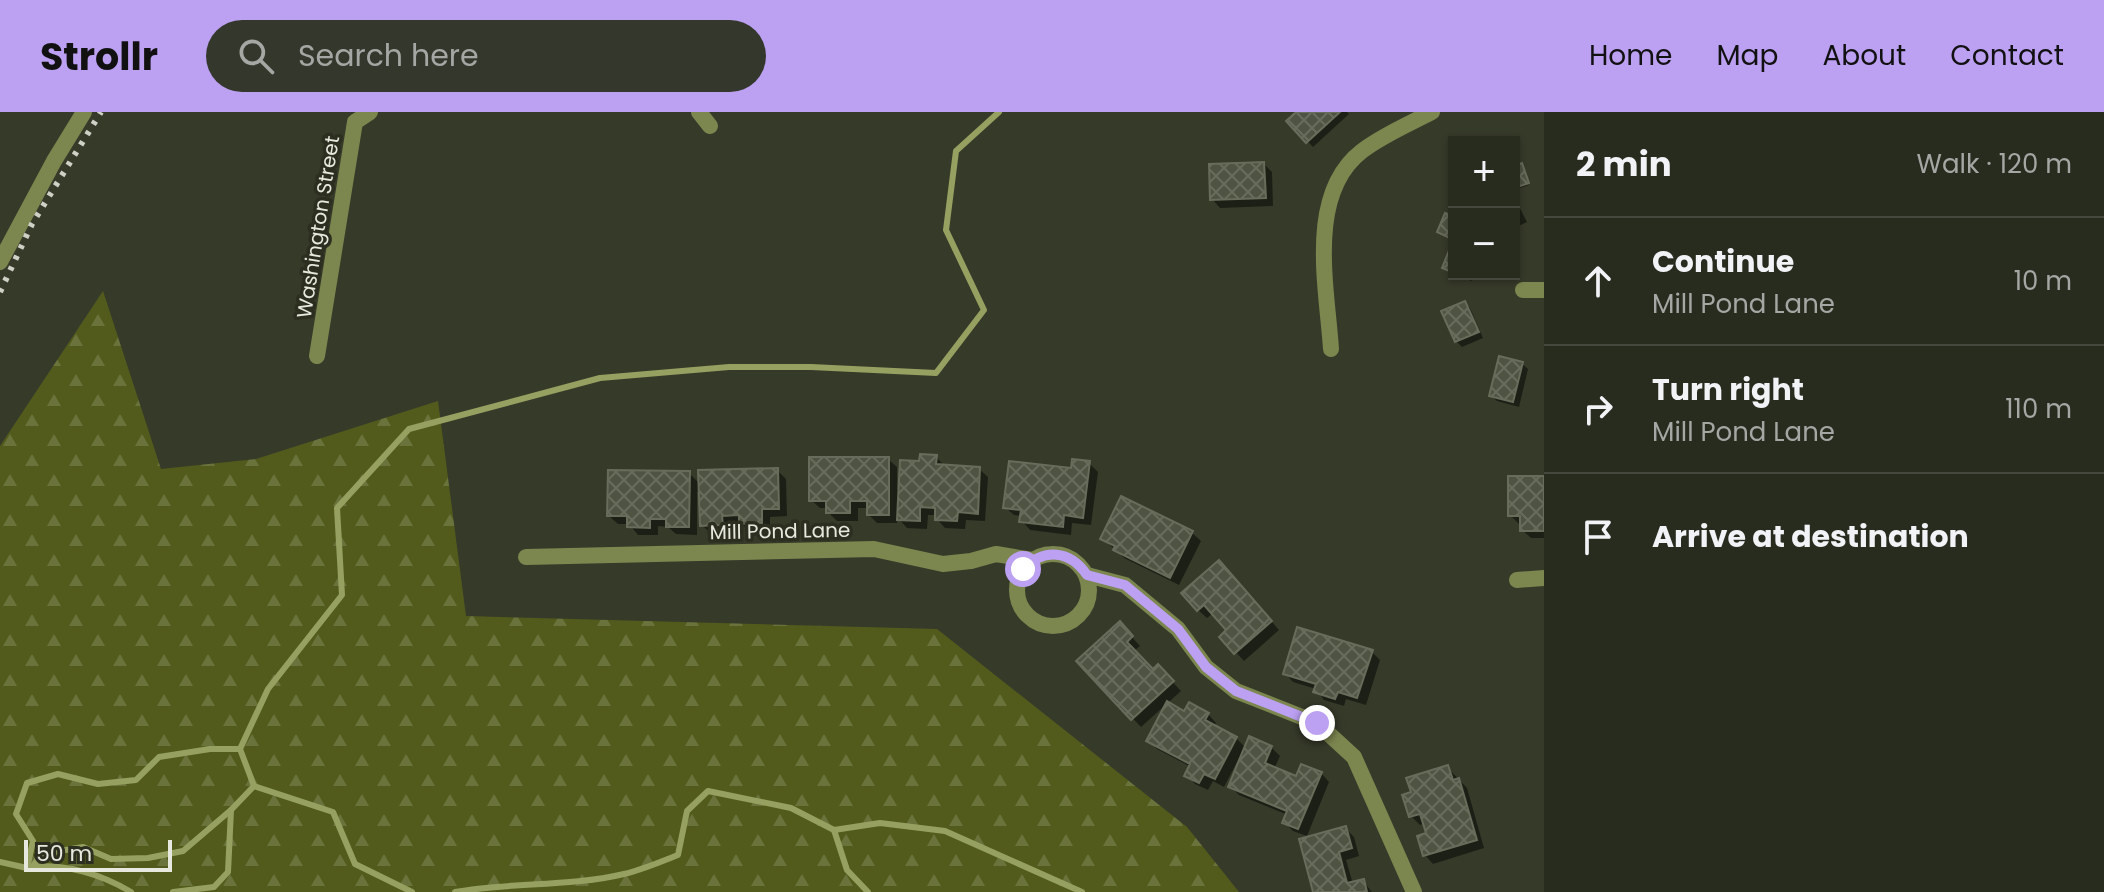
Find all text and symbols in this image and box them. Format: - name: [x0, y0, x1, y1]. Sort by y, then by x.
- search box: [206, 20, 766, 92]
- text: Strollr: [40, 30, 158, 83]
- icon: search: [234, 34, 278, 78]
- text: Search here: [298, 34, 479, 77]
- text: Home: [1589, 36, 1672, 75]
- text: Map: [1716, 36, 1778, 75]
- text: About: [1822, 36, 1906, 75]
- text: Contact: [1950, 36, 2064, 75]
- street label: Washington Street: [290, 134, 346, 320]
- map controls: [1448, 136, 1520, 280]
- button: +: [1448, 136, 1520, 208]
- text: 2 min: [1576, 140, 1672, 188]
- text: Walk · 120 m: [1917, 146, 2072, 182]
- button: −: [1448, 208, 1520, 280]
- text: Continue: [1652, 240, 1794, 283]
- icon: ahead: [1576, 259, 1620, 303]
- text: 10 m: [2014, 263, 2072, 299]
- text: Mill Pond Lane: [1652, 286, 1835, 322]
- text: Turn right: [1652, 368, 1804, 411]
- icon: right: [1576, 387, 1620, 431]
- text: 110 m: [2005, 391, 2072, 427]
- text: Mill Pond Lane: [1652, 414, 1835, 450]
- icon: arrive: [1576, 515, 1620, 559]
- text: Arrive at destination: [1652, 515, 1969, 558]
- street label: Mill Pond Lane: [709, 516, 851, 546]
- route start: [1005, 551, 1041, 587]
- route end: [1299, 705, 1335, 741]
- scale bar: [24, 836, 172, 872]
- text: 50 m: [36, 838, 92, 869]

